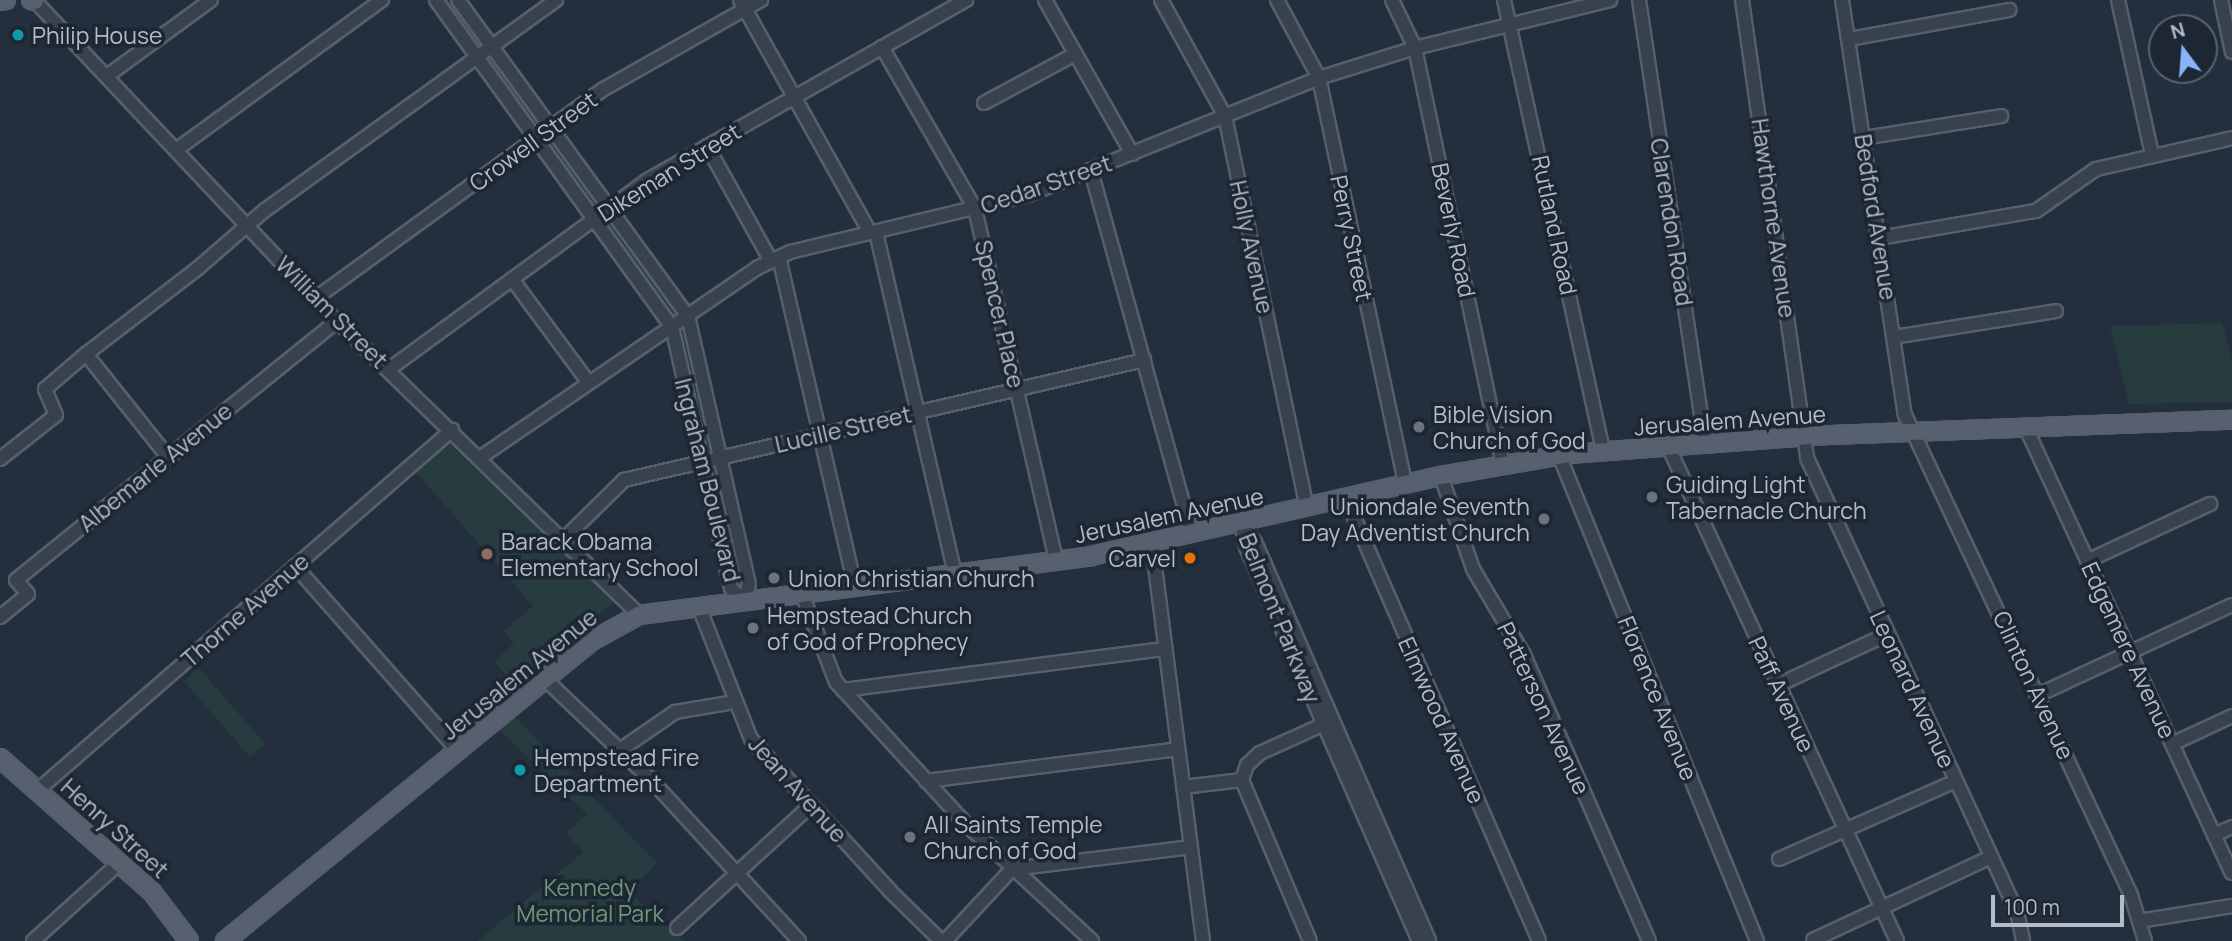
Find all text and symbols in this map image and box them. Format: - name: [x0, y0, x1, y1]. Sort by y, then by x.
- north arrow: [2148, 14, 2218, 84]
- text: N: [2168, 16, 2188, 45]
- place label: Philip House: [32, 21, 162, 49]
- marker: Philip House: [10, 27, 26, 43]
- street label: Crowell Street: [464, 85, 602, 197]
- street label: Dikeman Street: [592, 117, 746, 227]
- street label: Hawthorne Avenue: [1746, 117, 1802, 319]
- street label: Bedford Avenue: [1849, 132, 1903, 302]
- street label: Clarendon Road: [1645, 136, 1699, 308]
- street label: Cedar Street: [977, 149, 1115, 219]
- street label: Rutland Road: [1527, 153, 1583, 297]
- street label: Beverly Road: [1426, 160, 1482, 300]
- street label: Perry Street: [1325, 173, 1379, 303]
- street label: Holly Avenue: [1224, 178, 1280, 316]
- street label: Spencer Place: [970, 237, 1030, 391]
- street label: William Street: [270, 250, 394, 374]
- street label: Ingraham Boulevard: [669, 375, 747, 585]
- street label: Albemarle Avenue: [73, 397, 237, 537]
- street label: Lucille Street: [772, 400, 914, 458]
- place label: Bible Vision Church of God: [1433, 400, 1586, 454]
- street label: Jerusalem Avenue: [1633, 400, 1827, 440]
- marker: Bible Vision Church of God: [1411, 419, 1427, 435]
- place label: Guiding Light Tabernacle Church: [1666, 470, 1867, 524]
- street label: Jerusalem Avenue: [1072, 482, 1266, 548]
- marker: Guiding Light Tabernacle Church: [1644, 489, 1660, 505]
- place label: Uniondale Seventh Day Adventist Church: [1301, 492, 1530, 546]
- marker: Uniondale Seventh Day Adventist Church: [1536, 511, 1552, 527]
- place label: Barack Obama Elementary School: [501, 527, 699, 581]
- street label: Belmont Parkway: [1233, 529, 1327, 707]
- place label: Carvel: [1108, 544, 1176, 572]
- marker: Barack Obama Elementary School: [479, 546, 495, 562]
- street label: Thorne Avenue: [176, 547, 314, 673]
- marker: Carvel: [1182, 550, 1198, 566]
- street label: Edgemere Avenue: [2076, 558, 2182, 742]
- place label: Union Christian Church: [788, 564, 1035, 592]
- marker: Union Christian Church: [766, 570, 782, 586]
- place label: Hempstead Church of God of Prophecy: [767, 601, 972, 655]
- street label: Jerusalem Avenue: [436, 603, 602, 745]
- street label: Leonard Avenue: [1865, 606, 1961, 772]
- street label: Clinton Avenue: [1988, 607, 2080, 763]
- street label: Florence Avenue: [1613, 612, 1703, 784]
- street label: Patterson Avenue: [1492, 617, 1596, 799]
- marker: Hempstead Church of God of Prophecy: [745, 620, 761, 636]
- street label: Elmwood Avenue: [1393, 632, 1491, 808]
- street label: Paff Avenue: [1743, 632, 1821, 756]
- street label: Jean Avenue: [743, 730, 853, 848]
- place label: Hempstead Fire Department: [534, 743, 699, 797]
- marker: Hempstead Fire Department: [512, 762, 528, 778]
- street label: Henry Street: [56, 773, 174, 883]
- place label: All Saints Temple Church of God: [924, 810, 1103, 864]
- marker: All Saints Temple Church of God: [902, 829, 918, 845]
- park label: Kennedy Memorial Park: [516, 873, 664, 927]
- scale bar: [1994, 881, 2127, 925]
- text: 100 m: [2004, 893, 2060, 921]

